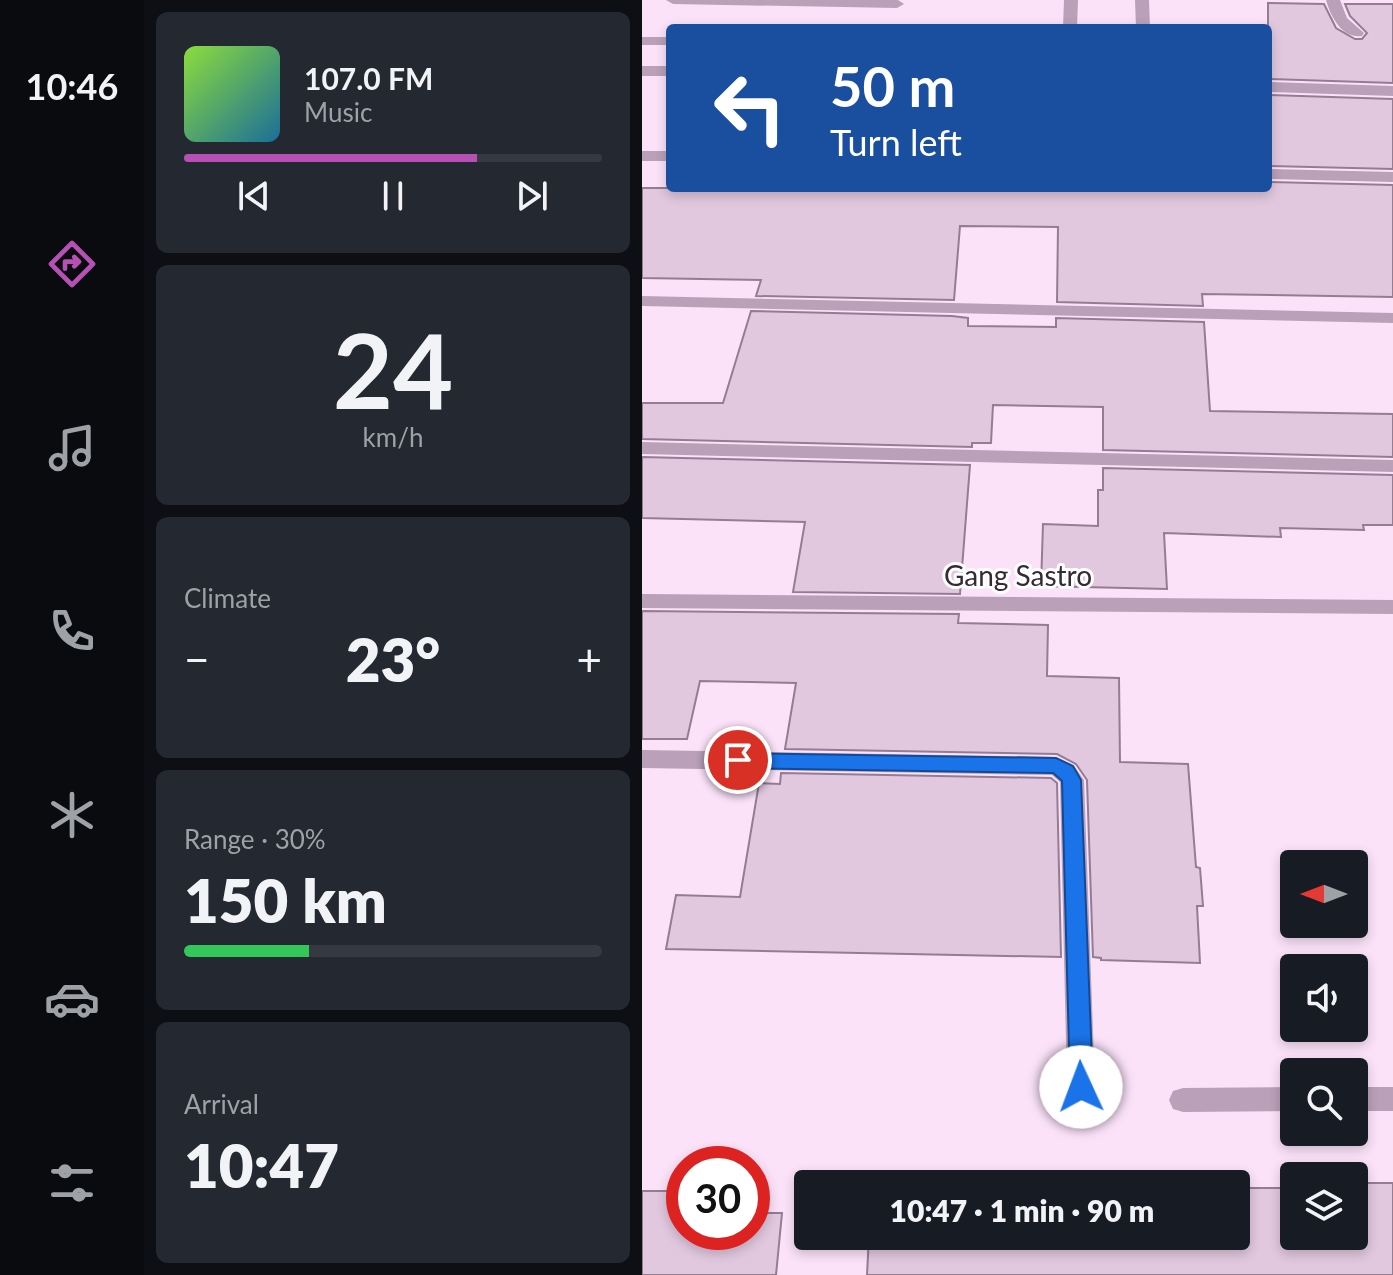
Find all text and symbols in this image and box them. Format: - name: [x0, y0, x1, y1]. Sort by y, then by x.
- text: 50 m: [830, 52, 955, 119]
- icon: left: [698, 56, 802, 160]
- text: 107.0 FM: [304, 60, 433, 96]
- text: 10:46: [26, 64, 118, 108]
- text: Music: [304, 96, 372, 128]
- text: Turn left: [830, 120, 962, 164]
- icon: previous: [232, 174, 276, 218]
- icon: pause: [371, 174, 415, 218]
- icon: next: [510, 174, 554, 218]
- icon: directions: [44, 236, 100, 292]
- text: 24: [333, 306, 453, 431]
- icon: music: [44, 420, 100, 476]
- text: km/h: [363, 421, 423, 453]
- street label: Gang Sastro: [944, 558, 1092, 592]
- text: Climate: [184, 582, 271, 614]
- icon: phone: [44, 603, 100, 659]
- text: 23°: [346, 623, 440, 695]
- text: −: [184, 633, 210, 685]
- text: +: [576, 633, 602, 685]
- pin: [704, 726, 772, 794]
- icon: arrive: [716, 738, 760, 782]
- icon: climate: [44, 787, 100, 843]
- text: Range · 30%: [184, 823, 326, 855]
- north arrow: [1280, 850, 1368, 938]
- map controls: [1280, 850, 1368, 1250]
- text: 150 km: [184, 864, 387, 936]
- button: sound: [1280, 954, 1368, 1042]
- icon: car: [44, 971, 100, 1027]
- position arrow: [1039, 1045, 1123, 1129]
- button: search: [1280, 1058, 1368, 1146]
- text: Arrival: [184, 1088, 259, 1120]
- text: 10:47: [184, 1129, 339, 1201]
- speed limit sign: 30: [666, 1146, 770, 1250]
- icon: filters: [44, 1155, 100, 1211]
- button: layers: [1280, 1162, 1368, 1250]
- text: 10:47 · 1 min · 90 m: [890, 1192, 1154, 1228]

